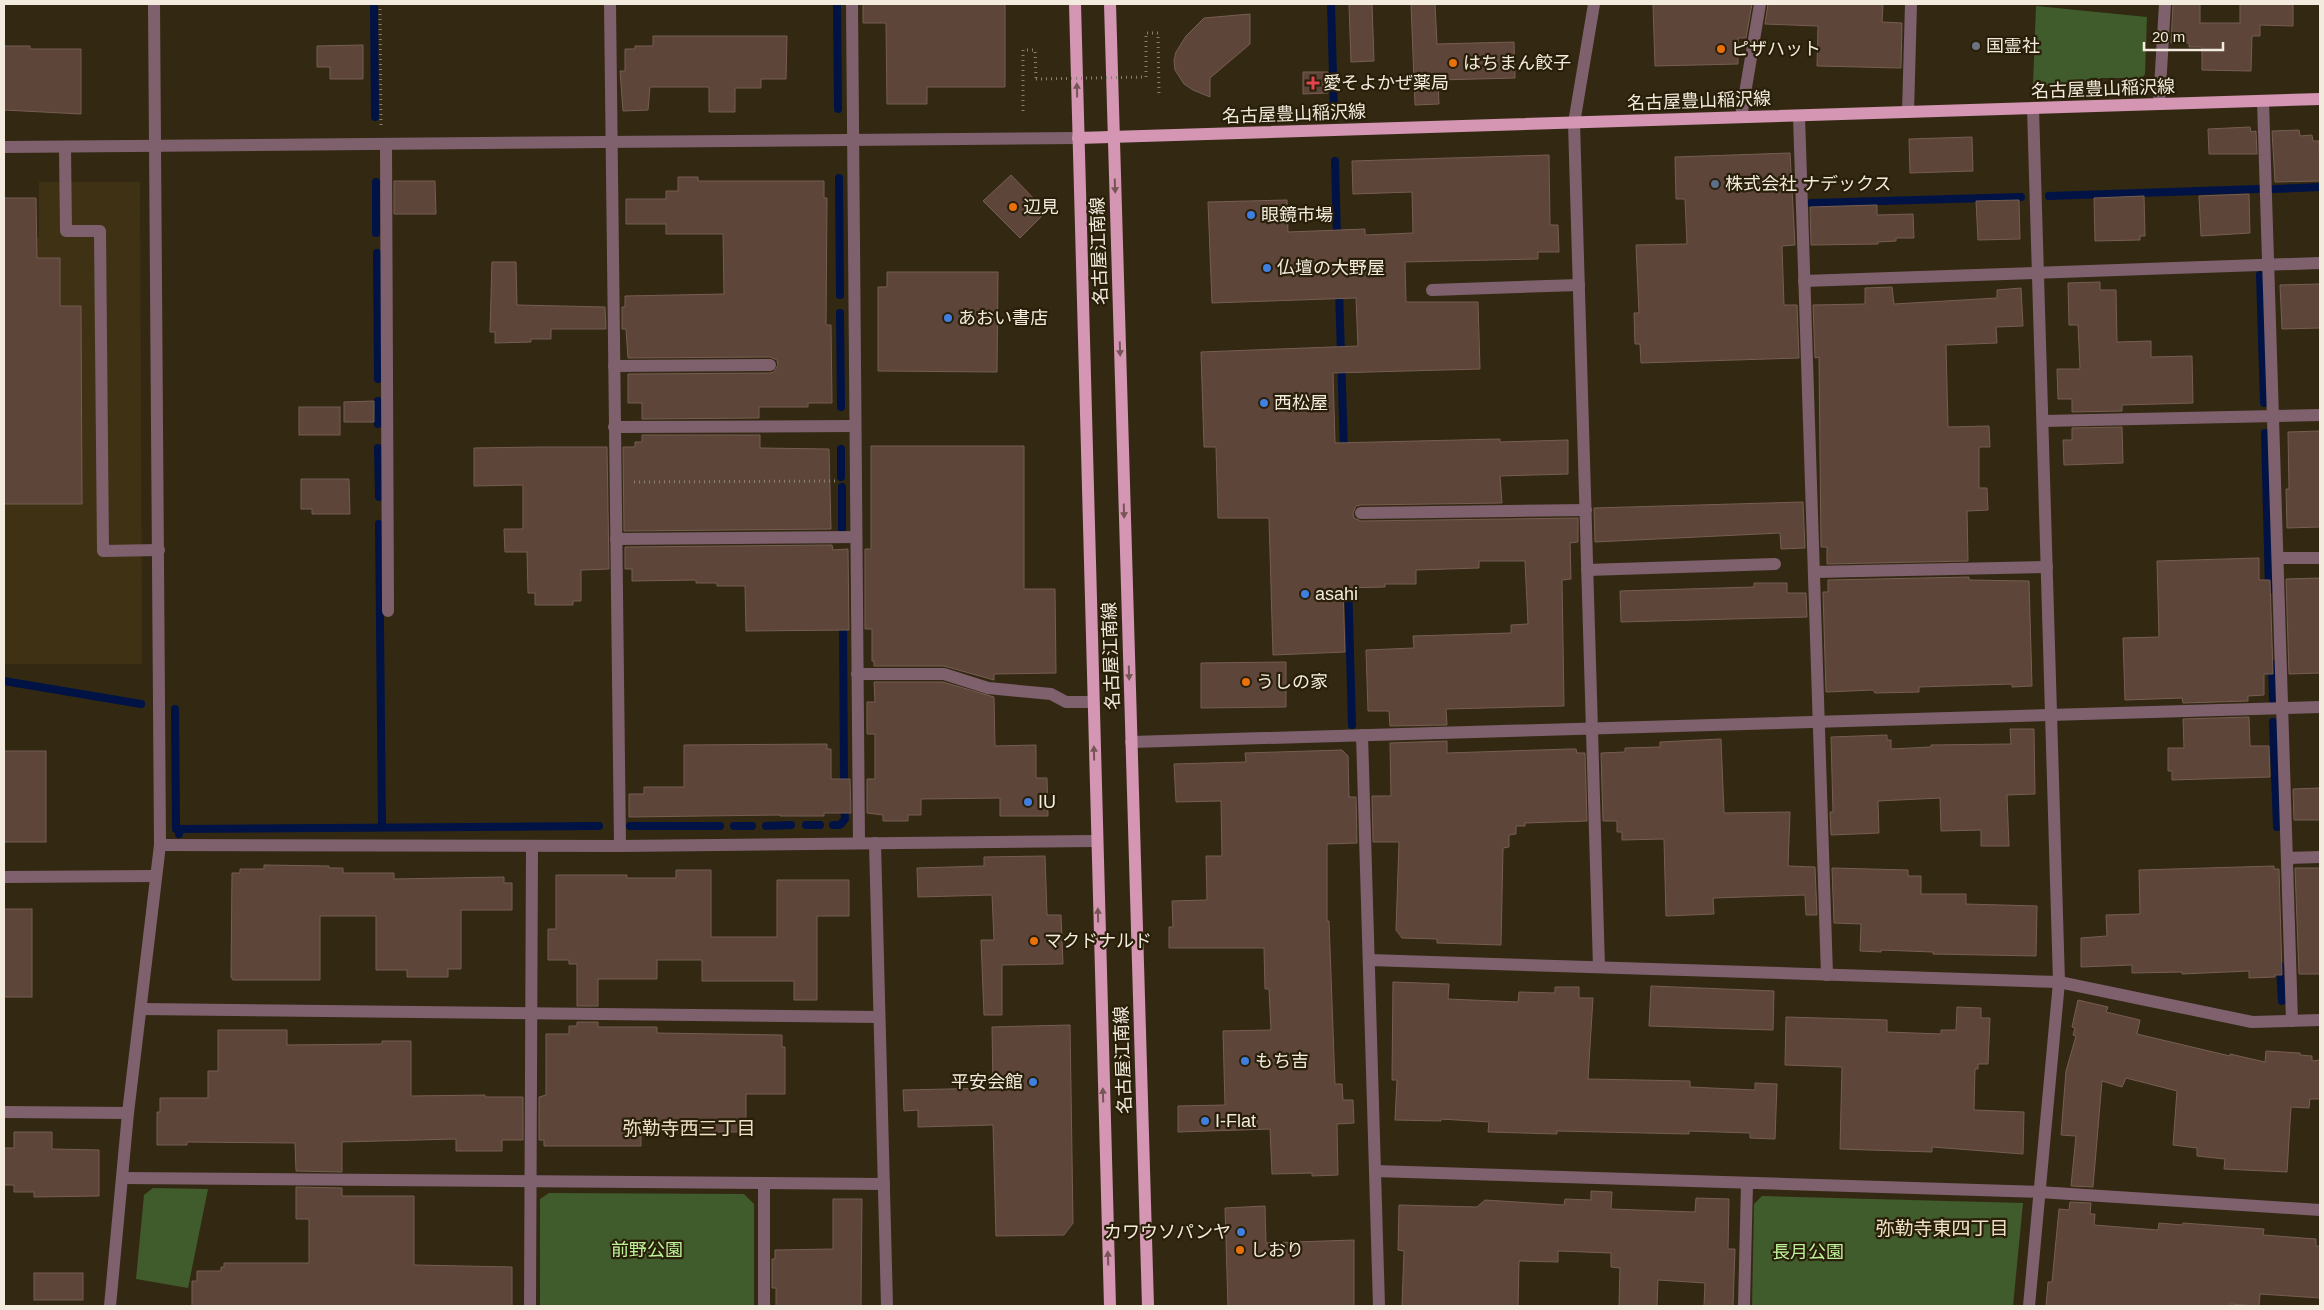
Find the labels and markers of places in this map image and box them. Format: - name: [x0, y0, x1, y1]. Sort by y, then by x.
- place label: 国霊社: [1986, 36, 2040, 56]
- place label: ピザハット: [1731, 39, 1821, 59]
- marker: 国霊社: [1970, 40, 1982, 52]
- marker: ピザハット: [1715, 43, 1727, 55]
- place label: はちまん餃子: [1463, 53, 1571, 73]
- marker: はちまん餃子: [1447, 57, 1459, 69]
- place label: 愛そよかぜ薬局: [1323, 73, 1449, 93]
- marker: 愛そよかぜ薬局: [1307, 77, 1319, 89]
- place label: 株式会社 ナデックス: [1725, 174, 1891, 194]
- marker: 株式会社 ナデックス: [1709, 178, 1721, 190]
- place label: 辺見: [1023, 197, 1059, 217]
- marker: 辺見: [1007, 201, 1019, 213]
- place label: 眼鏡市場: [1261, 205, 1333, 225]
- marker: 眼鏡市場: [1245, 209, 1257, 221]
- place label: 仏壇の大野屋: [1277, 258, 1385, 278]
- marker: 仏壇の大野屋: [1261, 262, 1273, 274]
- place label: あおい書店: [958, 308, 1048, 328]
- marker: あおい書店: [942, 312, 954, 324]
- place label: 西松屋: [1274, 393, 1328, 413]
- marker: 西松屋: [1258, 397, 1270, 409]
- place label: asahi: [1315, 584, 1358, 604]
- marker: asahi: [1299, 588, 1311, 600]
- place label: うしの家: [1256, 672, 1328, 692]
- marker: うしの家: [1240, 676, 1252, 688]
- place label: IU: [1038, 792, 1056, 812]
- marker: IU: [1022, 796, 1034, 808]
- place label: マクドナルド: [1044, 931, 1152, 951]
- marker: マクドナルド: [1028, 935, 1040, 947]
- place label: もち吉: [1255, 1051, 1309, 1071]
- marker: もち吉: [1239, 1055, 1251, 1067]
- place label: 平安会館: [951, 1072, 1023, 1092]
- marker: 平安会館: [1027, 1076, 1039, 1088]
- place label: I-Flat: [1215, 1111, 1256, 1131]
- marker: I-Flat: [1199, 1115, 1211, 1127]
- place label: カワウソパンヤ: [1104, 1222, 1231, 1242]
- marker: カワウソパンヤ: [1235, 1226, 1247, 1238]
- place label: しおり: [1250, 1240, 1304, 1260]
- marker: しおり: [1234, 1244, 1246, 1256]

